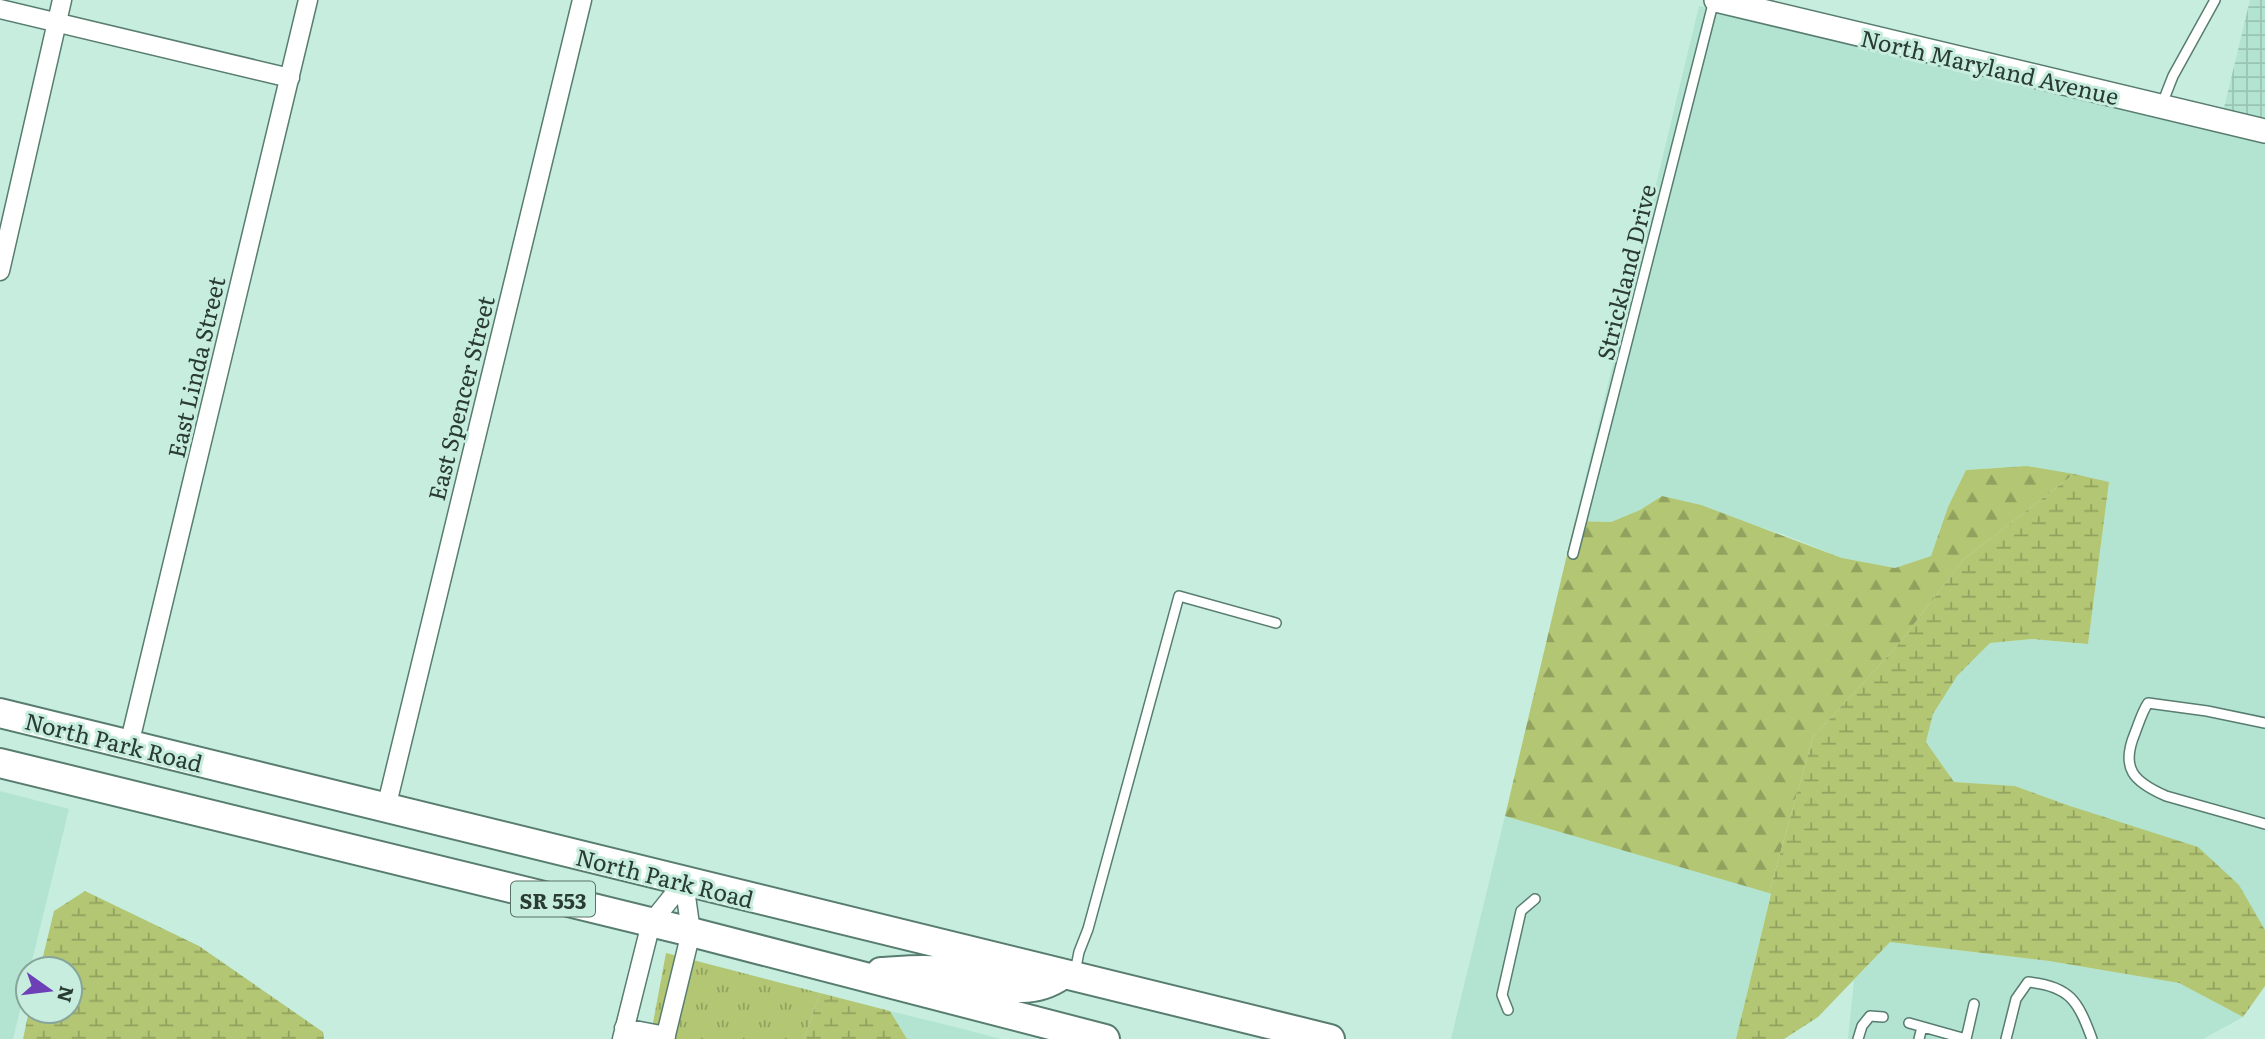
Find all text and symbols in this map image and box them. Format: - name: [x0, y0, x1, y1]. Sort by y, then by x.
- street label: North Maryland Avenue: [1858, 20, 2122, 112]
- street label: Strickland Drive: [1587, 180, 1663, 364]
- street label: East Linda Street: [158, 272, 233, 461]
- street label: East Spencer Street: [418, 291, 502, 504]
- street label: North Park Road: [22, 702, 206, 780]
- street label: North Park Road: [573, 838, 757, 916]
- road number: SR 553: [511, 881, 595, 916]
- north arrow: [14, 955, 84, 1025]
- text: N: [51, 983, 82, 1006]

